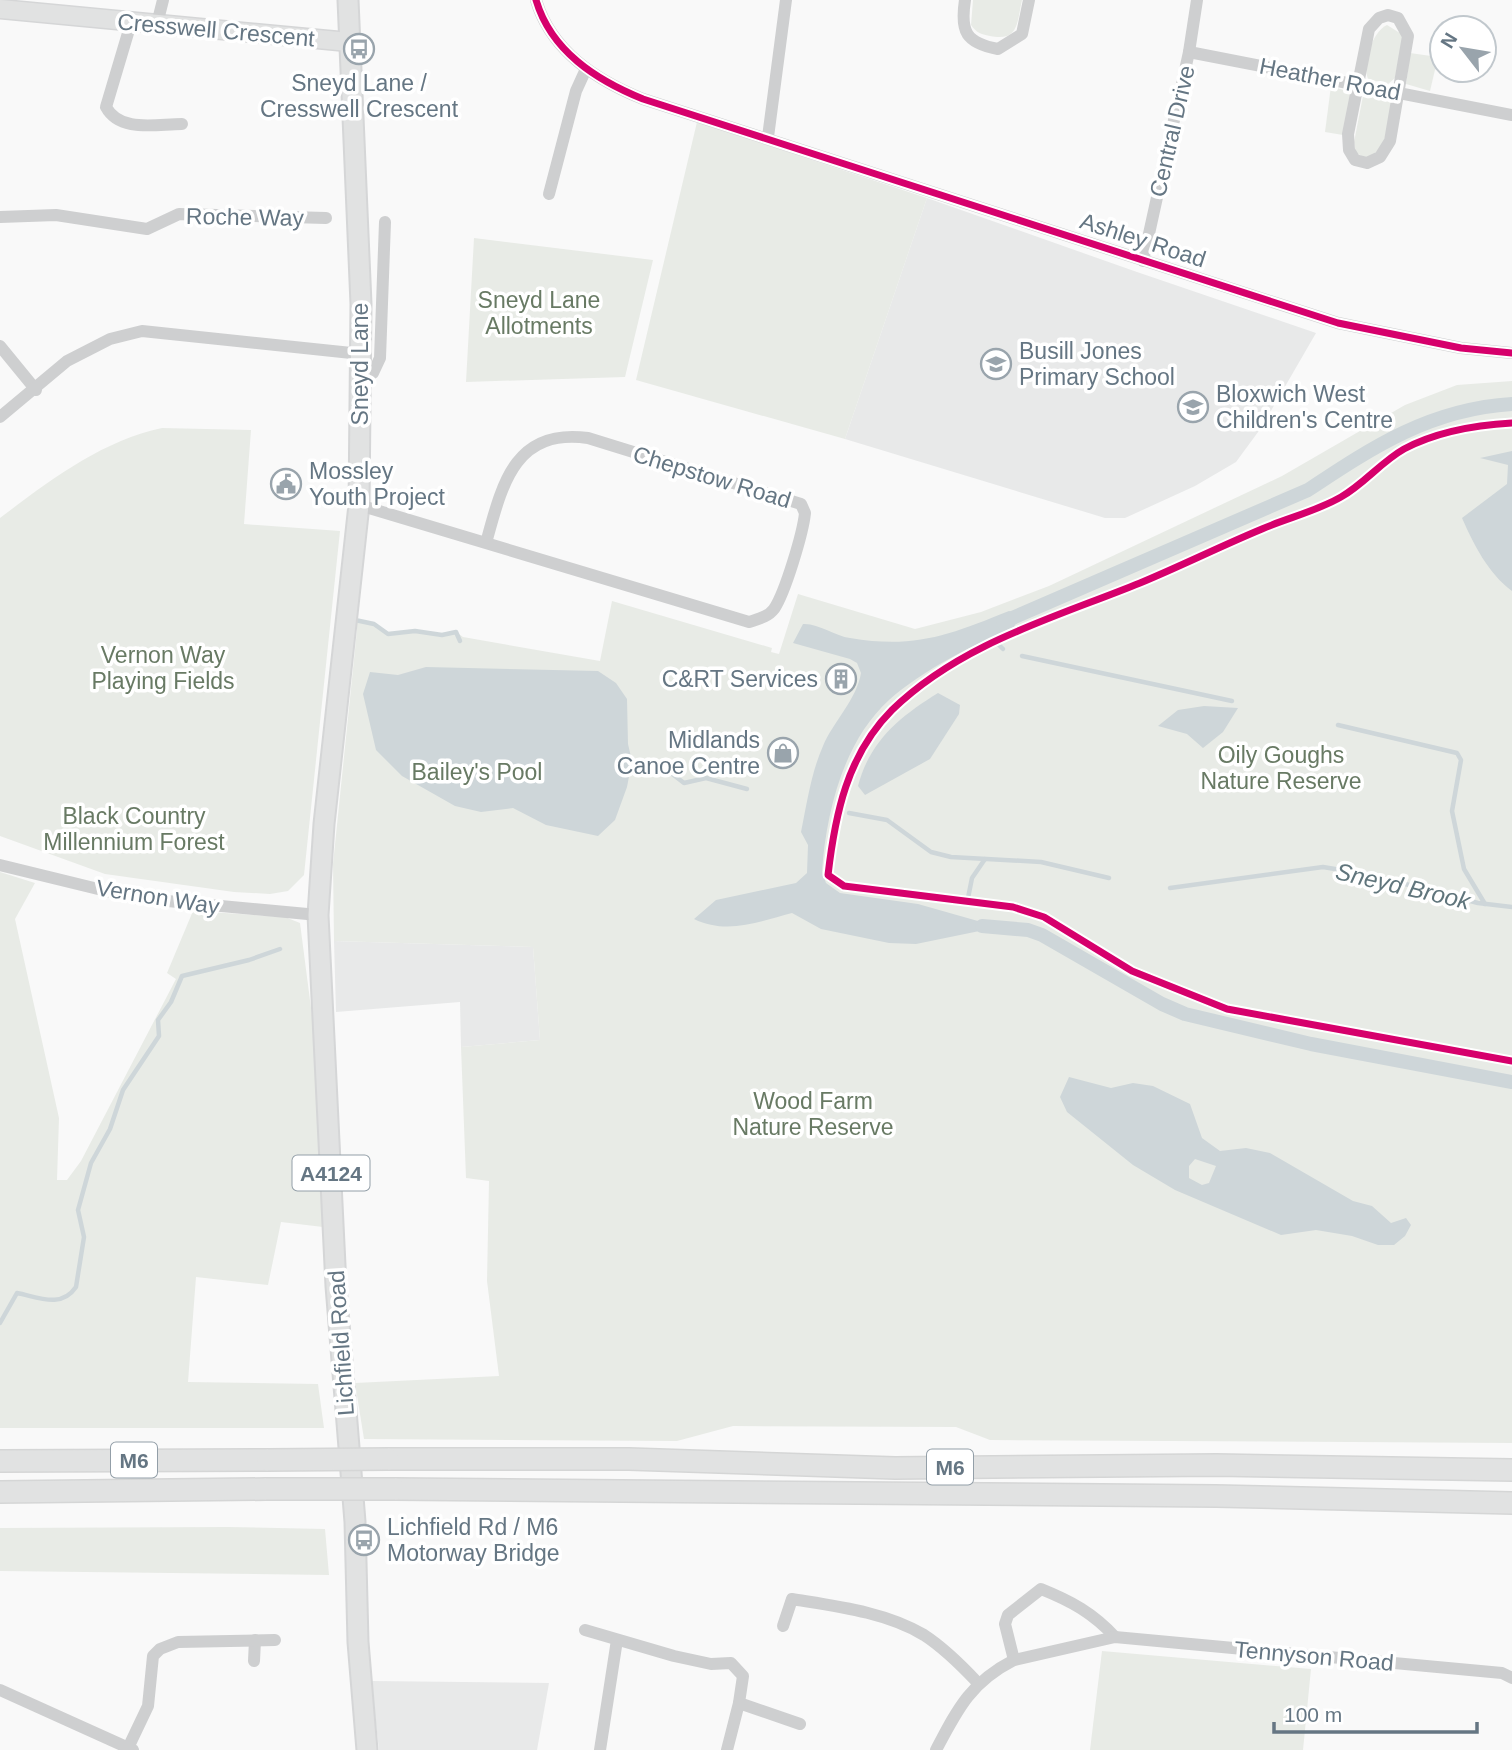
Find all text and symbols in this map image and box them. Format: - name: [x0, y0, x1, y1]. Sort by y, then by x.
- street label: Cresswell Crescent: [116, 8, 316, 52]
- north arrow: [1428, 14, 1498, 84]
- text: N: [1436, 29, 1461, 52]
- bus stop icon: Sneyd Lane / Cresswell Crescent: [342, 32, 376, 66]
- street label: Heather Road: [1257, 53, 1403, 105]
- street label: Central Drive: [1144, 63, 1200, 199]
- place label: Sneyd Lane / Cresswell Crescent: [260, 70, 459, 122]
- street label: Roche Way: [186, 203, 305, 231]
- street label: Ashley Road: [1077, 207, 1209, 273]
- park label: Sneyd Lane Allotments: [478, 287, 600, 339]
- street label: Sneyd Lane: [347, 303, 373, 425]
- place label: Busill Jones Primary School: [1019, 338, 1175, 390]
- school or university icon: Busill Jones Primary School: [979, 347, 1013, 381]
- place label: Bloxwich West Children's Centre: [1216, 381, 1393, 433]
- school or university icon: Bloxwich West Children's Centre: [1176, 390, 1210, 424]
- street label: Chepstow Road: [630, 441, 794, 513]
- place label: Mossley Youth Project: [309, 458, 446, 510]
- public building icon: Mossley Youth Project: [269, 467, 303, 501]
- park label: Vernon Way Playing Fields: [91, 642, 235, 694]
- building icon: C&RT Services: [824, 662, 858, 696]
- place label: C&RT Services: [662, 666, 818, 692]
- place label: Midlands Canoe Centre: [617, 727, 760, 779]
- shop icon: Midlands Canoe Centre: [766, 736, 800, 770]
- park label: Oily Goughs Nature Reserve: [1200, 742, 1362, 794]
- park label: Bailey's Pool: [412, 759, 542, 785]
- park label: Black Country Millennium Forest: [43, 803, 225, 855]
- water label: Sneyd Brook: [1333, 857, 1475, 915]
- street label: Vernon Way: [95, 874, 222, 920]
- park label: Wood Farm Nature Reserve: [732, 1088, 894, 1140]
- road number: A4124: [292, 1156, 370, 1190]
- street label: Lichfield Road: [323, 1269, 359, 1417]
- road number: M6: [111, 1442, 157, 1478]
- road number: M6: [927, 1450, 973, 1484]
- place label: Lichfield Rd / M6 Motorway Bridge: [387, 1514, 560, 1566]
- bus stop icon: Lichfield Rd / M6 Motorway Bridge: [347, 1523, 381, 1557]
- street label: Tennyson Road: [1233, 1636, 1395, 1676]
- scale bar: [1274, 1690, 1477, 1734]
- text: 100 m: [1284, 1703, 1342, 1726]

